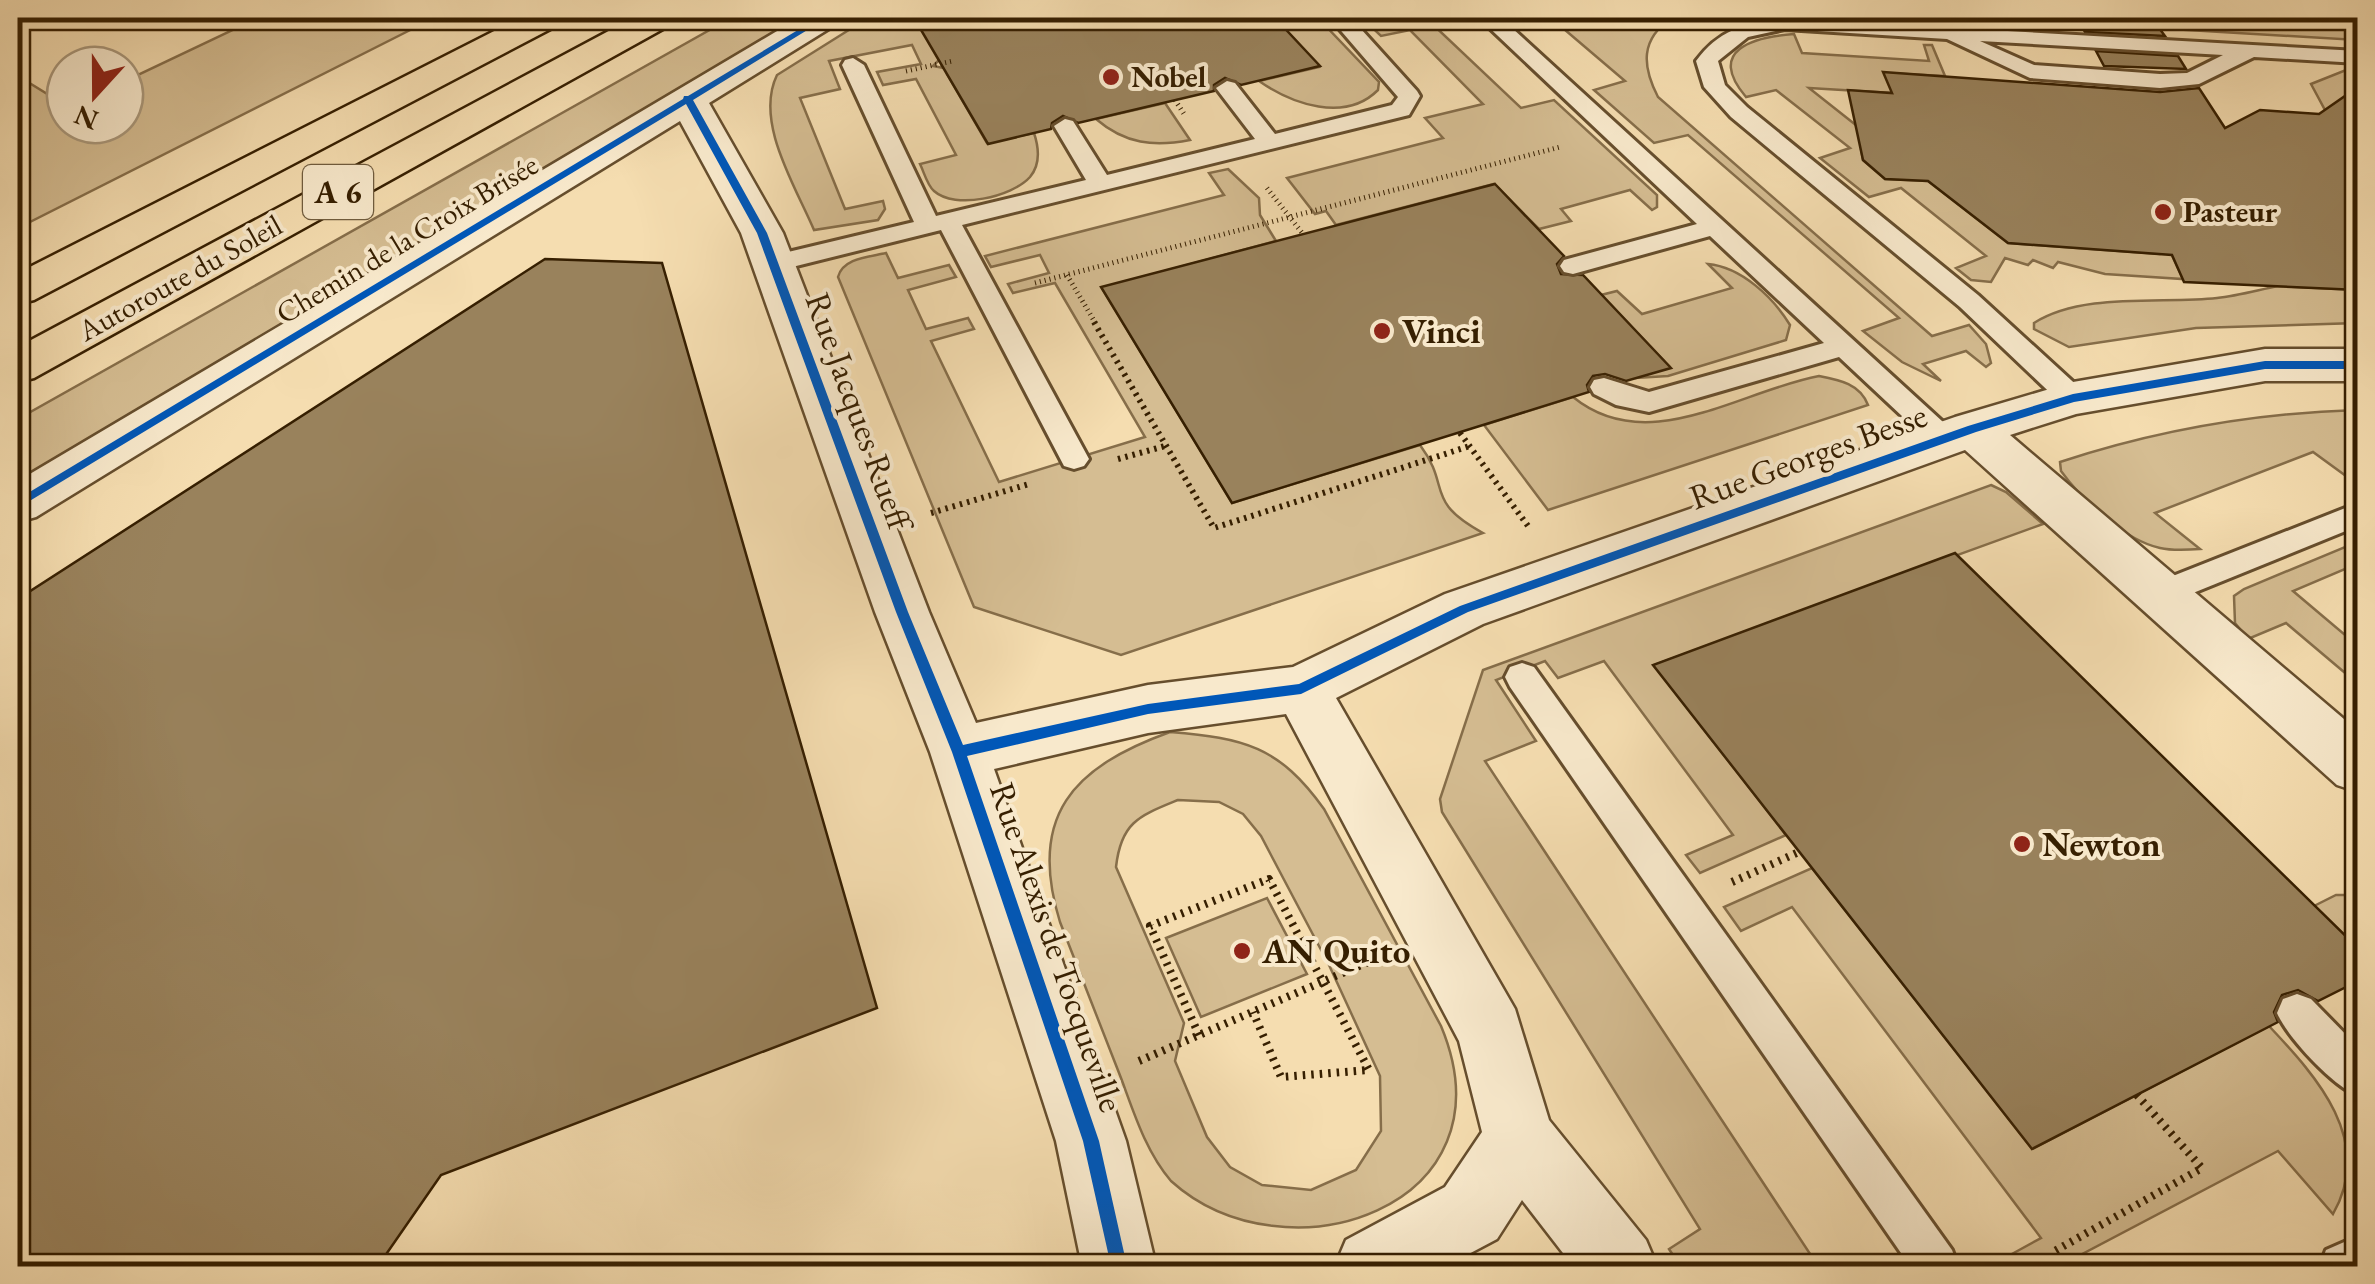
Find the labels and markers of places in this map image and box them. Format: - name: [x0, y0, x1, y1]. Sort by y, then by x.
- place label: Nobel: [1131, 57, 1207, 96]
- marker: Nobel: [1100, 66, 1122, 88]
- place label: Pasteur: [2183, 192, 2278, 231]
- marker: Pasteur: [2152, 201, 2174, 223]
- place label: Vinci: [1402, 308, 1481, 353]
- marker: Vinci: [1371, 320, 1393, 342]
- place label: Newton: [2042, 821, 2161, 866]
- marker: Newton: [2011, 833, 2033, 855]
- place label: AN Quito: [1261, 928, 1410, 973]
- marker: AN Quito: [1231, 940, 1253, 962]

